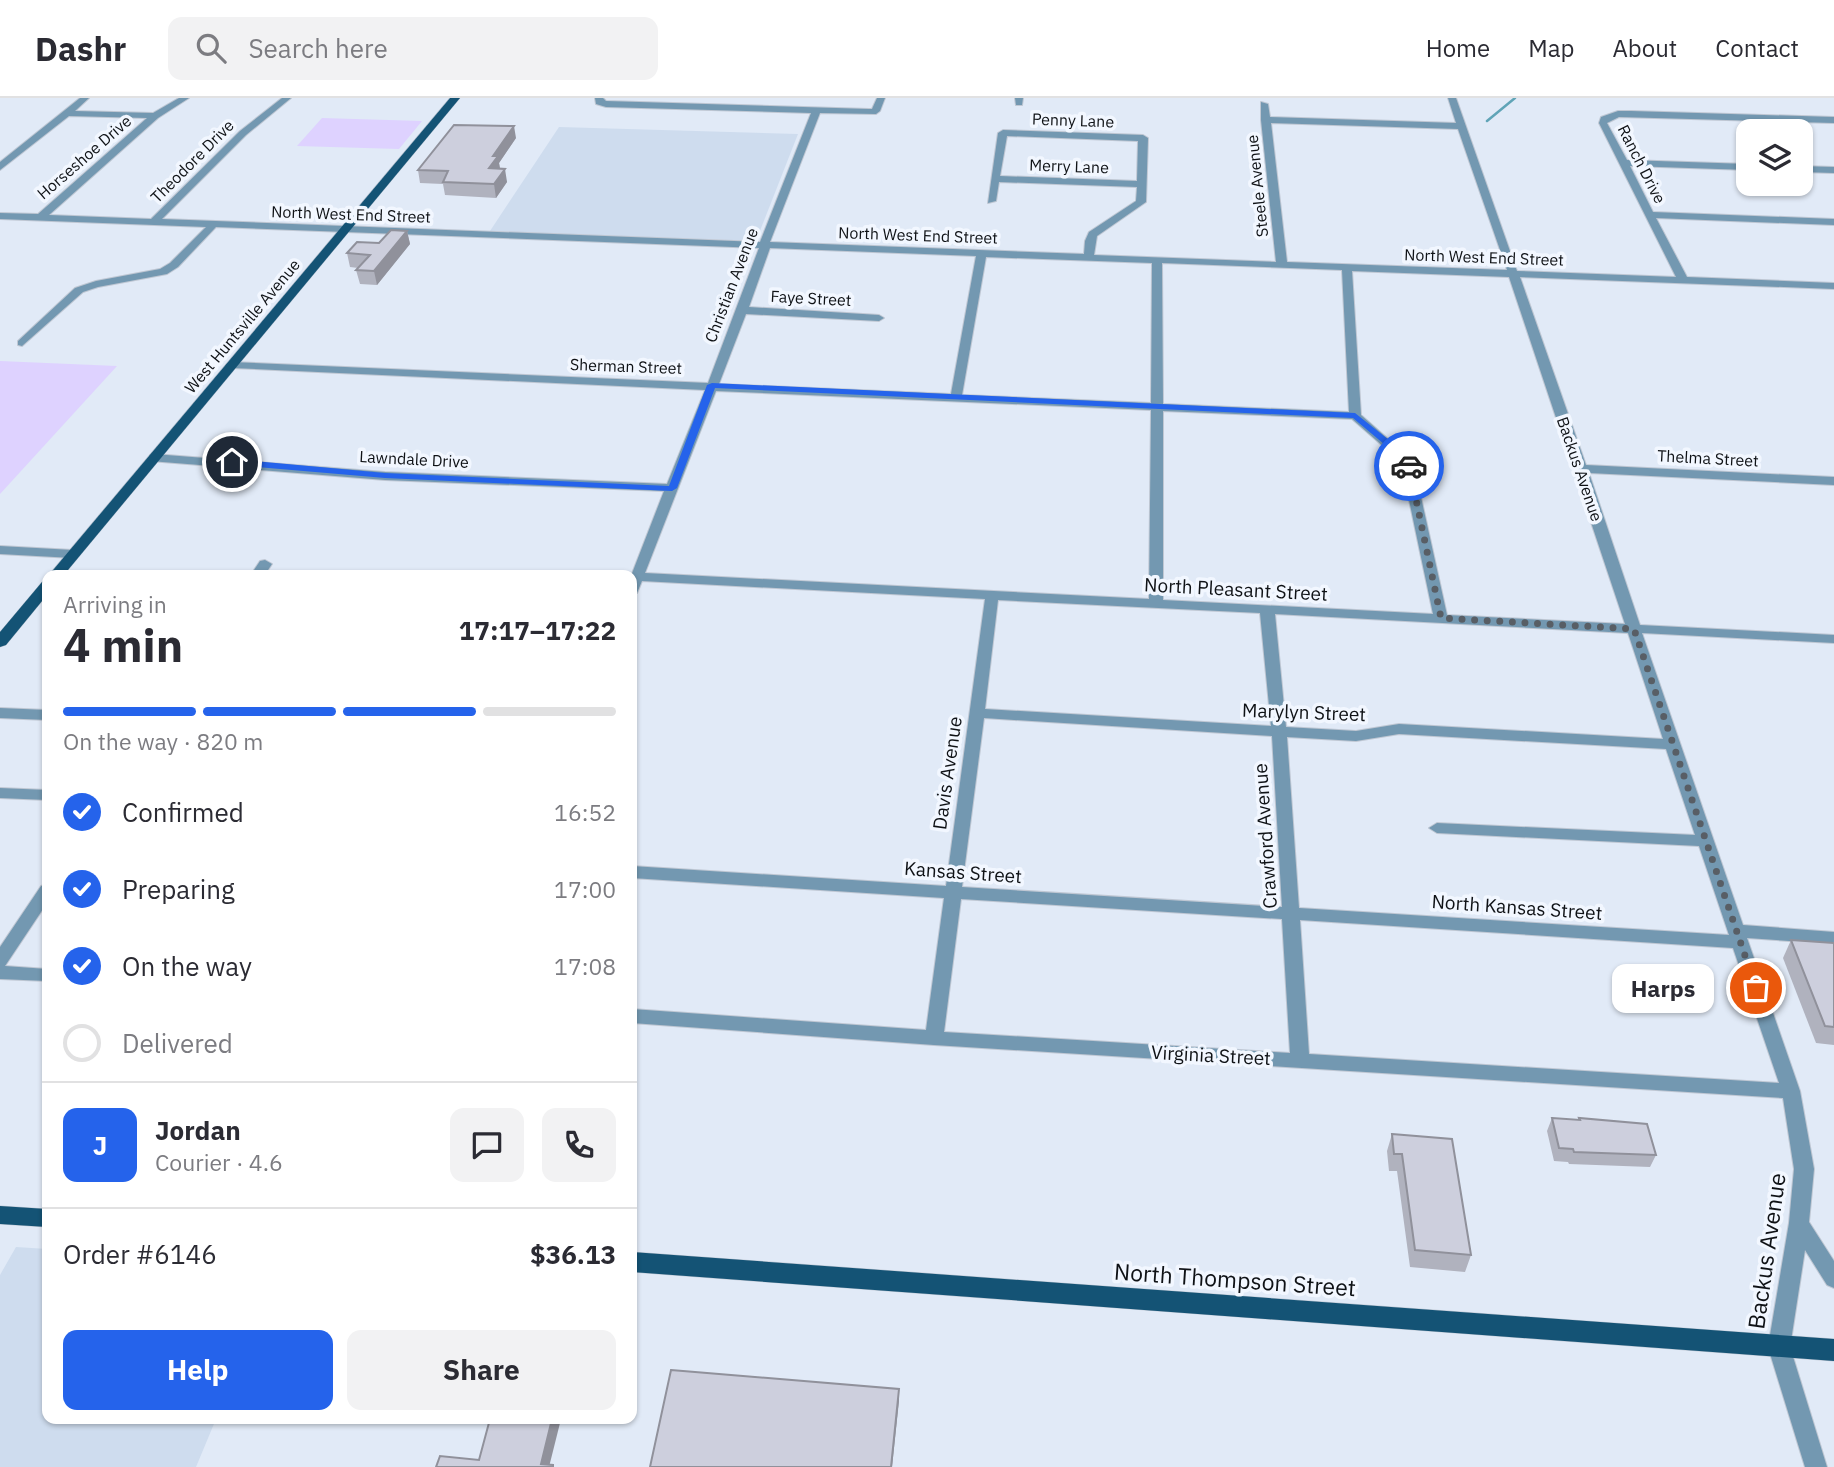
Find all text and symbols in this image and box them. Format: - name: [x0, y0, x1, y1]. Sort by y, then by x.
- search box: [168, 17, 658, 80]
- text: Dashr: [35, 27, 126, 70]
- icon: search: [192, 29, 230, 67]
- text: Search here: [248, 31, 388, 65]
- text: Home: [1426, 32, 1490, 64]
- text: Map: [1528, 32, 1574, 64]
- text: About: [1612, 32, 1677, 64]
- text: Contact: [1715, 32, 1799, 64]
- street label: Penny Lane: [1031, 109, 1115, 131]
- street label: Horseshoe Drive: [33, 111, 135, 203]
- street label: Theodore Drive: [146, 115, 238, 207]
- map controls: [1736, 119, 1813, 196]
- button: layers: [1736, 119, 1813, 196]
- street label: Ranch Drive: [1614, 121, 1670, 207]
- street label: Steele Avenue: [1242, 134, 1272, 238]
- street label: Merry Lane: [1029, 155, 1109, 177]
- street label: North West End Street: [271, 201, 431, 227]
- street label: North West End Street: [838, 222, 998, 248]
- street label: Christian Avenue: [700, 225, 762, 345]
- street label: North West End Street: [1404, 244, 1564, 270]
- street label: West Huntsville Avenue: [180, 255, 304, 397]
- street label: Faye Street: [770, 286, 852, 310]
- street label: Sherman Street: [570, 354, 682, 378]
- street label: Backus Avenue: [1553, 414, 1607, 524]
- courier: [1374, 431, 1444, 501]
- pin: [202, 432, 262, 492]
- icon: home: [213, 443, 251, 481]
- street label: Thelma Street: [1657, 445, 1759, 471]
- street label: Lawndale Drive: [359, 446, 470, 472]
- icon: car: [1390, 447, 1428, 485]
- street label: North Pleasant Street: [1144, 572, 1328, 606]
- text: Arriving in: [63, 589, 167, 619]
- text: 17:17–17:22: [459, 613, 616, 647]
- text: 4 min: [63, 615, 183, 675]
- street label: Marylyn Street: [1242, 698, 1366, 726]
- street label: Davis Avenue: [927, 715, 967, 831]
- text: On the way · 820 m: [63, 726, 263, 756]
- street label: Crawford Avenue: [1248, 762, 1282, 910]
- icon: check: [63, 793, 101, 831]
- text: Confirmed: [122, 795, 244, 829]
- text: 16:52: [554, 797, 616, 827]
- street label: Kansas Street: [903, 856, 1023, 888]
- icon: check: [63, 870, 101, 908]
- text: Preparing: [122, 872, 235, 906]
- text: 17:00: [554, 874, 616, 904]
- street label: North Kansas Street: [1431, 889, 1603, 925]
- icon: check: [63, 947, 101, 985]
- text: On the way: [122, 949, 252, 983]
- text: 17:08: [554, 951, 616, 981]
- pin: [1726, 958, 1786, 1018]
- callout: Harps: [1612, 964, 1714, 1012]
- icon: bag: [1737, 969, 1775, 1007]
- text: Harps: [1631, 973, 1695, 1003]
- text: Delivered: [122, 1026, 233, 1060]
- street label: Virginia Street: [1150, 1040, 1272, 1070]
- button: chat: [450, 1108, 524, 1182]
- button: phone: [542, 1108, 616, 1182]
- text: Jordan: [155, 1113, 241, 1147]
- text: J: [93, 1128, 107, 1162]
- text: Courier · 4.6: [155, 1147, 283, 1177]
- street label: Backus Avenue: [1740, 1171, 1792, 1331]
- text: Order #6146: [63, 1237, 217, 1271]
- text: $36.13: [530, 1237, 616, 1271]
- street label: North Thompson Street: [1113, 1256, 1357, 1302]
- button: Help: [63, 1330, 333, 1410]
- button: Share: [347, 1330, 616, 1410]

